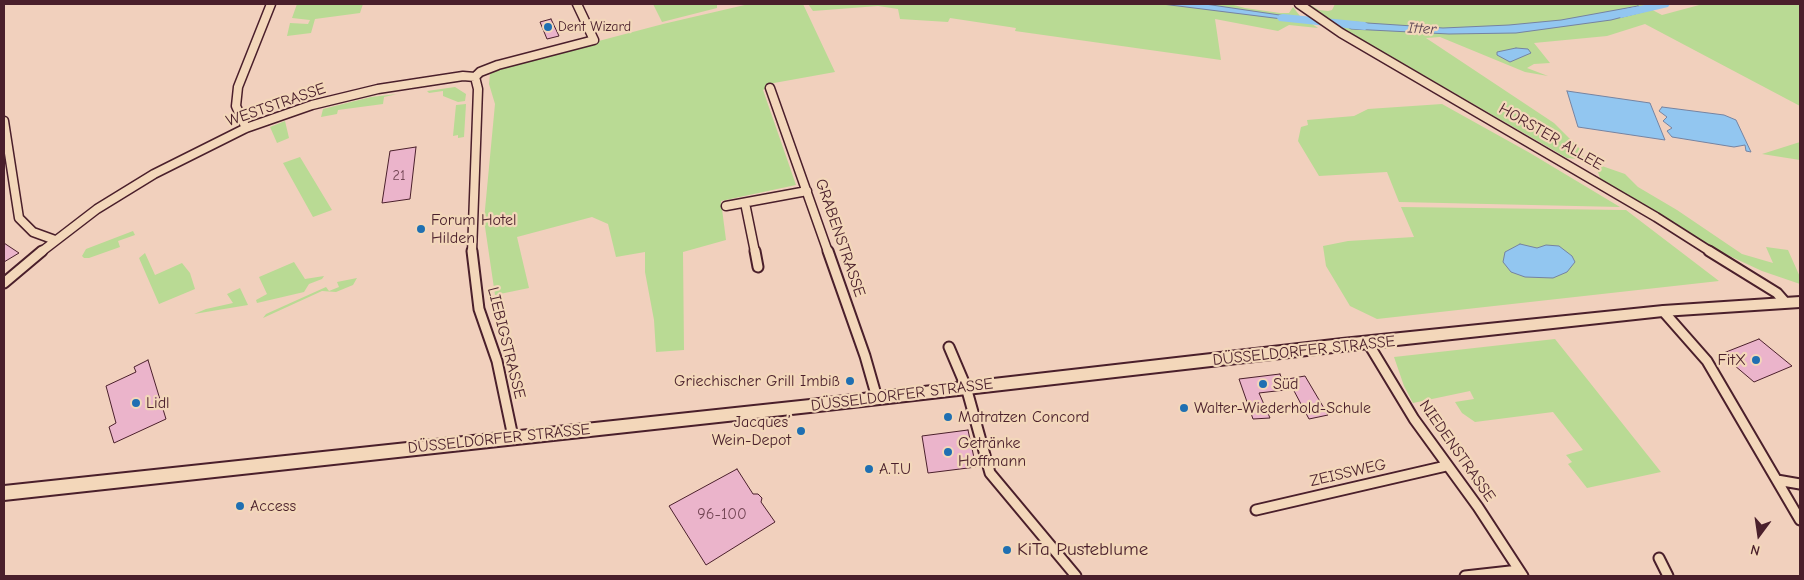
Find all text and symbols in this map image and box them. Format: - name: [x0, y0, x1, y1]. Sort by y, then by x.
- place label: Dent Wizard: [558, 19, 631, 35]
- water label: Itter: [1407, 19, 1437, 39]
- marker: Dent Wizard: [542, 21, 554, 33]
- street label: WESTSTRASSE: [224, 79, 328, 131]
- street label: HORSTER ALLEE: [1495, 99, 1607, 175]
- house number: 21: [393, 168, 405, 184]
- street label: GRABENSTRASSE: [811, 176, 869, 300]
- place label: Forum Hotel Hilden: [431, 210, 516, 248]
- marker: Forum Hotel Hilden: [415, 223, 427, 235]
- street label: LIEBIGSTRASSE: [483, 285, 529, 401]
- street label: DÜSSELDORFER STRASSE: [1212, 332, 1396, 370]
- place label: FitX: [1718, 350, 1746, 370]
- marker: FitX: [1750, 354, 1762, 366]
- place label: Griechischer Grill Imbiß: [674, 371, 840, 391]
- street label: DÜSSELDORFER STRASSE: [810, 374, 994, 416]
- place label: Süd: [1273, 374, 1298, 394]
- marker: Griechischer Grill Imbiß: [844, 375, 856, 387]
- marker: Süd: [1257, 378, 1269, 390]
- place label: Lidl: [146, 393, 170, 413]
- street label: NIEDENSTRASSE: [1415, 396, 1499, 506]
- marker: Lidl: [130, 397, 142, 409]
- place label: Walter-Wiederhold-Schule: [1194, 398, 1371, 418]
- marker: Walter-Wiederhold-Schule: [1178, 402, 1190, 414]
- place label: Matratzen Concord: [958, 407, 1090, 427]
- marker: Matratzen Concord: [942, 411, 954, 423]
- place label: Jacques’ Wein-Depot: [712, 412, 791, 450]
- street label: DÜSSELDORFER STRASSE: [407, 420, 591, 458]
- marker: Jacques’ Wein-Depot: [795, 425, 807, 437]
- place label: Getränke Hoffmann: [958, 433, 1026, 471]
- marker: Getränke Hoffmann: [942, 446, 954, 458]
- street label: ZEISSWEG: [1308, 455, 1388, 491]
- place label: A.T.U: [879, 459, 911, 479]
- marker: A.T.U: [863, 463, 875, 475]
- place label: Access: [250, 496, 296, 516]
- marker: Access: [234, 500, 246, 512]
- house number: 96-100: [697, 504, 747, 524]
- north arrow: [1734, 510, 1784, 560]
- place label: KiTa Pusteblume: [1017, 539, 1148, 561]
- text: N: [1749, 541, 1762, 559]
- marker: KiTa Pusteblume: [1001, 544, 1013, 556]

